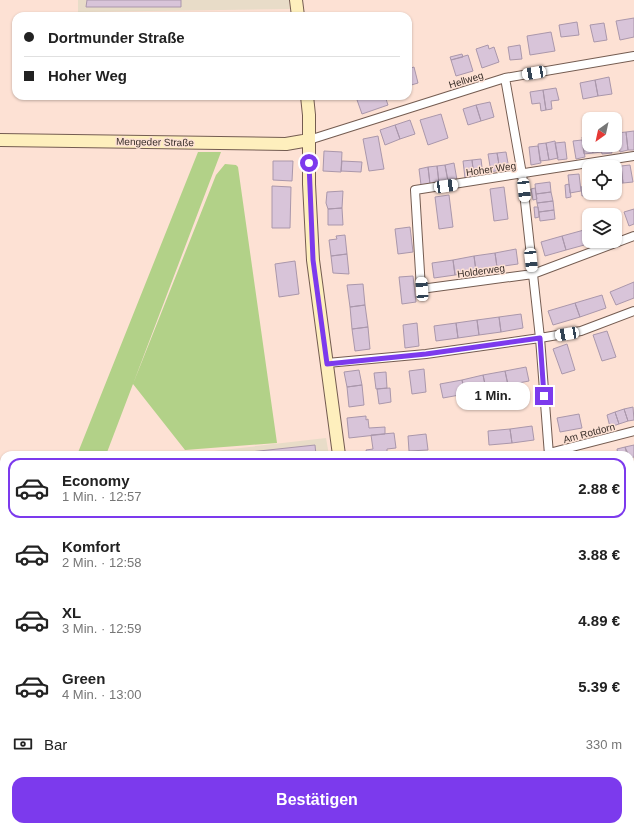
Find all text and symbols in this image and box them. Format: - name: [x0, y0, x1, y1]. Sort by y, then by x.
- text: Dortmunder Straße: [48, 29, 185, 46]
- car: [521, 65, 547, 81]
- text: Hoher Weg: [48, 67, 127, 84]
- street label: Hellweg: [447, 70, 485, 90]
- north arrow: [582, 112, 622, 152]
- map controls: [582, 112, 622, 248]
- street label: Mengeder Straße: [116, 136, 194, 148]
- route start: [300, 154, 318, 172]
- street label: Hoher Weg: [465, 160, 517, 178]
- button: locate: [582, 160, 622, 200]
- car: [517, 177, 531, 203]
- car: [433, 178, 459, 194]
- button: layers: [582, 208, 622, 248]
- car: [524, 247, 538, 273]
- street label: Holderweg: [457, 262, 505, 280]
- car: [415, 277, 429, 301]
- car: [554, 326, 580, 342]
- callout: 1 Min.: [456, 382, 530, 410]
- route end: [535, 387, 553, 405]
- text: 1 Min.: [475, 388, 511, 403]
- street label: Am Rotdorn: [562, 421, 616, 445]
- icon: car: [14, 470, 50, 506]
- text: Economy: [62, 472, 130, 489]
- text: 2.88 €: [578, 480, 620, 497]
- text: 1 Min. · 12:57: [62, 489, 142, 504]
- icon: car: [14, 536, 50, 572]
- text: Komfort: [62, 538, 120, 555]
- text: 3.88 €: [578, 546, 620, 563]
- text: 2 Min. · 12:58: [62, 555, 142, 570]
- icon: car: [14, 602, 50, 638]
- text: XL: [62, 604, 81, 621]
- text: 4.89 €: [578, 612, 620, 629]
- text: 3 Min. · 12:59: [62, 621, 142, 636]
- icon: car: [14, 668, 50, 704]
- text: Green: [62, 670, 105, 687]
- text: 5.39 €: [578, 678, 620, 695]
- text: 4 Min. · 13:00: [62, 687, 142, 702]
- icon: cash: [12, 733, 34, 755]
- text: Bar: [44, 736, 67, 753]
- text: 330 m: [586, 737, 622, 752]
- button: Bestätigen: [12, 777, 622, 823]

